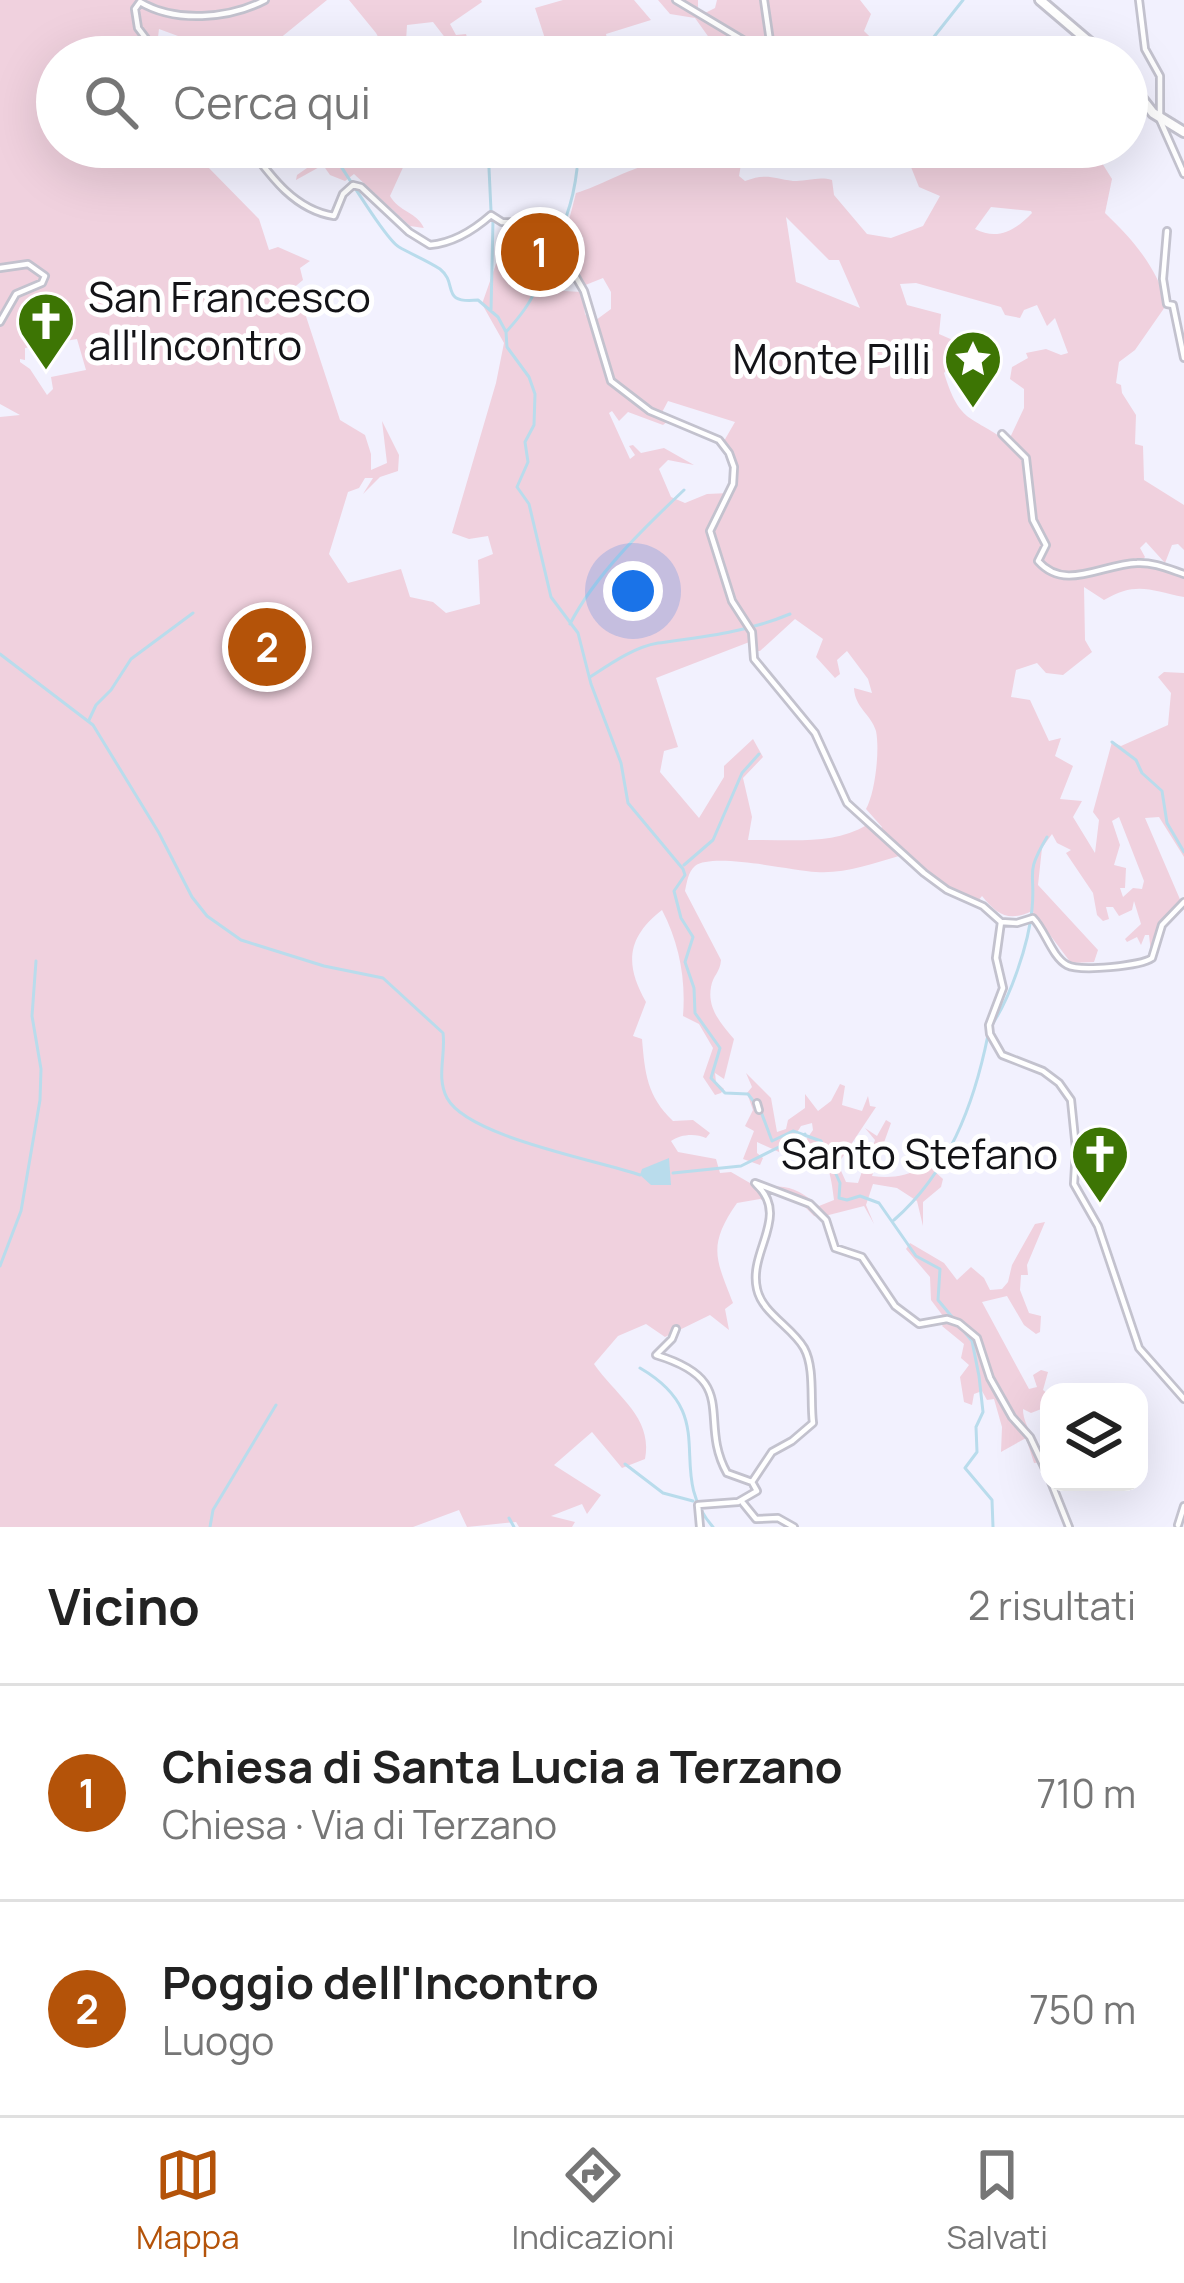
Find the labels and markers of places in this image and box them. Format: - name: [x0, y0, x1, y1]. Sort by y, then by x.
- pin: 1: [501, 207, 579, 297]
- place label: San Francesco all'Incontro: [88, 267, 371, 373]
- church icon: San Francesco all'Incontro: [15, 290, 77, 372]
- place icon: Monte Pilli: [942, 328, 1004, 410]
- place label: Monte Pilli: [732, 329, 931, 387]
- pin: 2: [228, 602, 306, 692]
- church icon: Santo Stefano: [1069, 1123, 1131, 1205]
- place label: Santo Stefano: [781, 1124, 1058, 1182]

